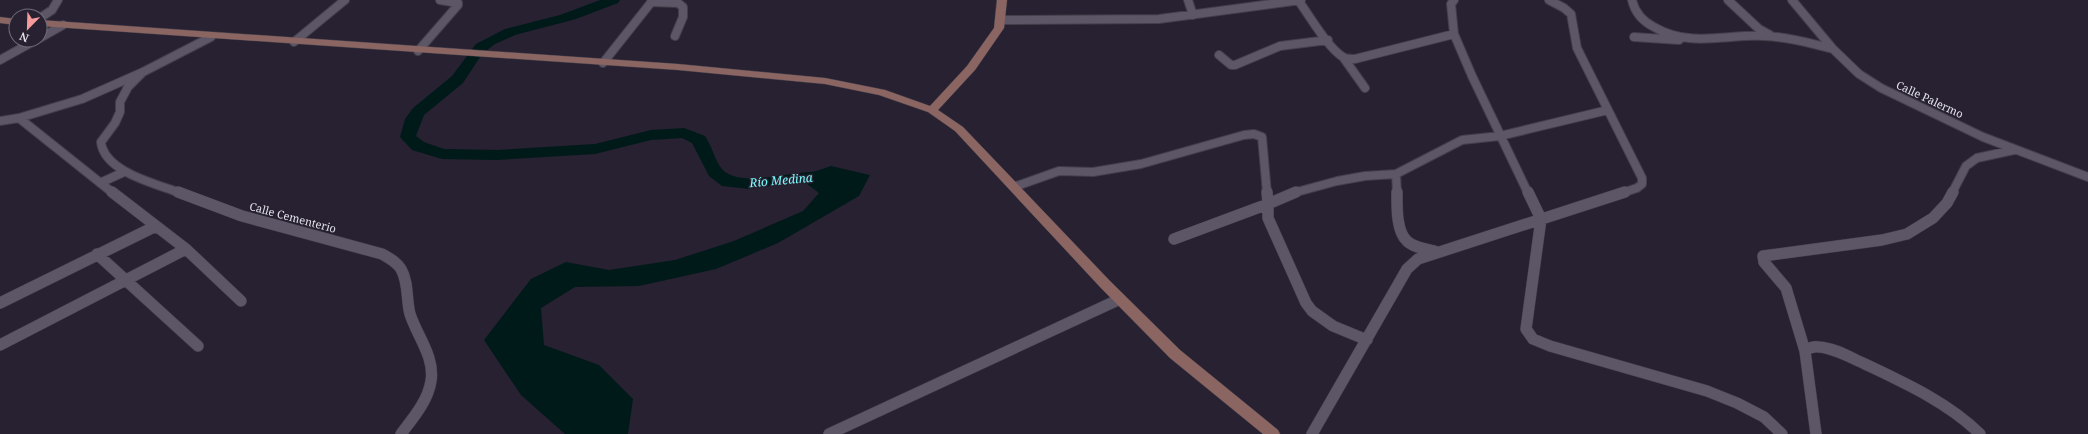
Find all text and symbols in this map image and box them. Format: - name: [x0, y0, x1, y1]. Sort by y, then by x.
- north arrow: [8, 8, 48, 48]
- text: N: [17, 29, 31, 46]
- street label: Calle Palermo: [1894, 77, 1966, 121]
- water label: Río Medina: [748, 169, 813, 191]
- street label: Calle Cementerio: [248, 198, 338, 236]

